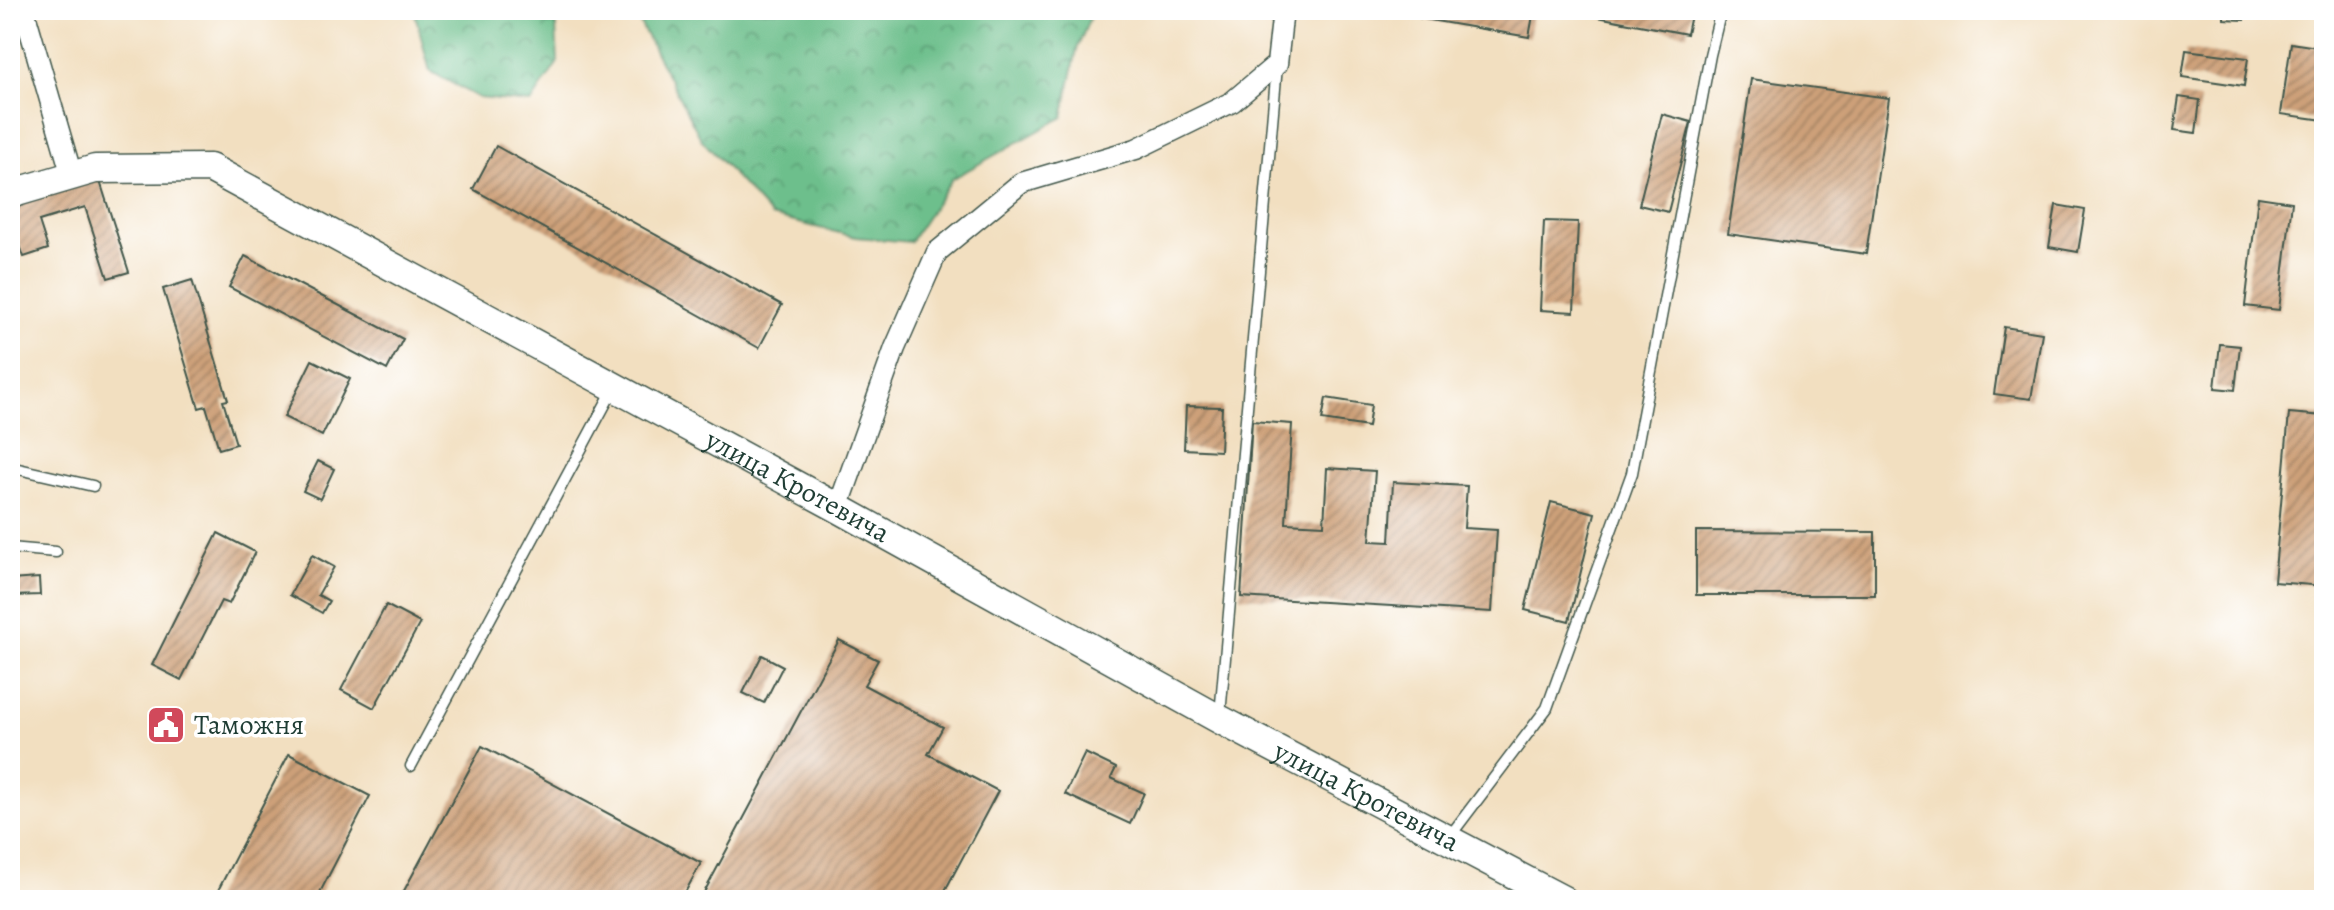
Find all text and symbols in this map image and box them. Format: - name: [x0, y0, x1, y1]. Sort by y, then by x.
- street label: улица Кротевича: [698, 420, 897, 552]
- public building icon: Таможня: [145, 704, 187, 746]
- place label: Таможня: [194, 706, 304, 744]
- street label: улица Кротевича: [1266, 732, 1466, 861]

